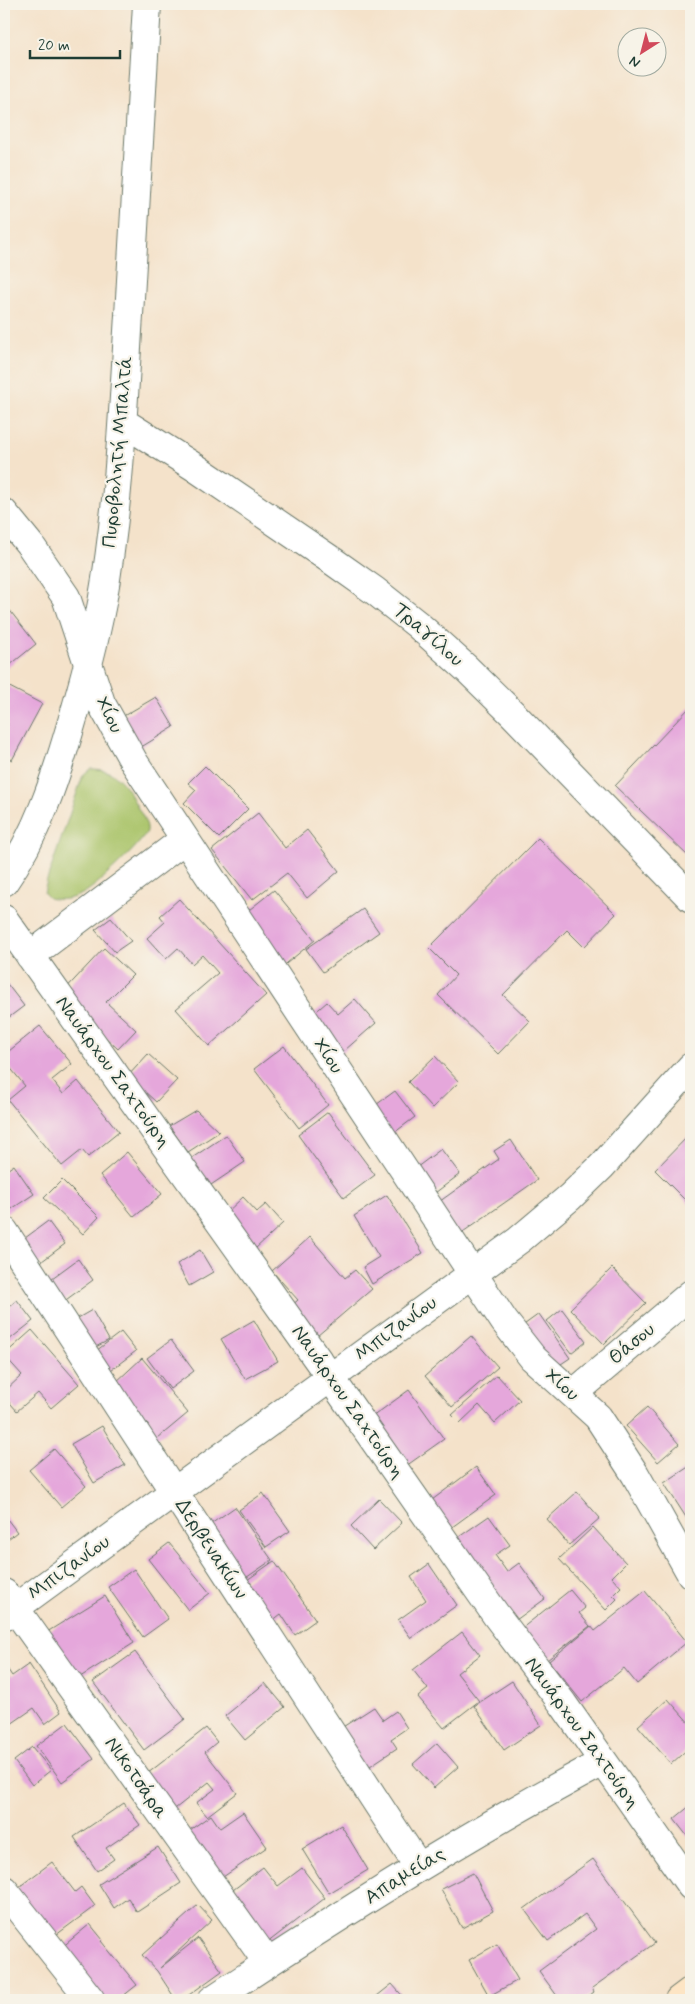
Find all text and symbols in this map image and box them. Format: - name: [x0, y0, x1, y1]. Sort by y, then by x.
- scale bar: [30, 28, 120, 60]
- north arrow: [618, 28, 668, 78]
- text: 20 m: [38, 36, 70, 56]
- text: N: [626, 52, 644, 72]
- street label: Πυροβολητή Μπαλτά: [96, 355, 140, 549]
- street label: Τραγίλου: [387, 597, 469, 673]
- street label: Χίου: [89, 692, 129, 738]
- street label: Ναυάρχου Σαχτούρη: [49, 991, 177, 1153]
- street label: Χίου: [306, 1033, 350, 1079]
- street label: Μπιζανίου: [349, 1290, 443, 1368]
- street label: Θάσου: [603, 1317, 661, 1371]
- street label: Ναυάρχου Σαχτούρη: [285, 1320, 411, 1484]
- street label: Χίου: [539, 1362, 585, 1408]
- street label: Δερβενακίων: [168, 1493, 254, 1605]
- street label: Μπιζανίου: [22, 1529, 116, 1607]
- street label: Ναυάρχου Σαχτούρη: [518, 1652, 646, 1814]
- street label: Νικοτσάρα: [98, 1731, 174, 1825]
- street label: Απαμείας: [360, 1841, 451, 1911]

